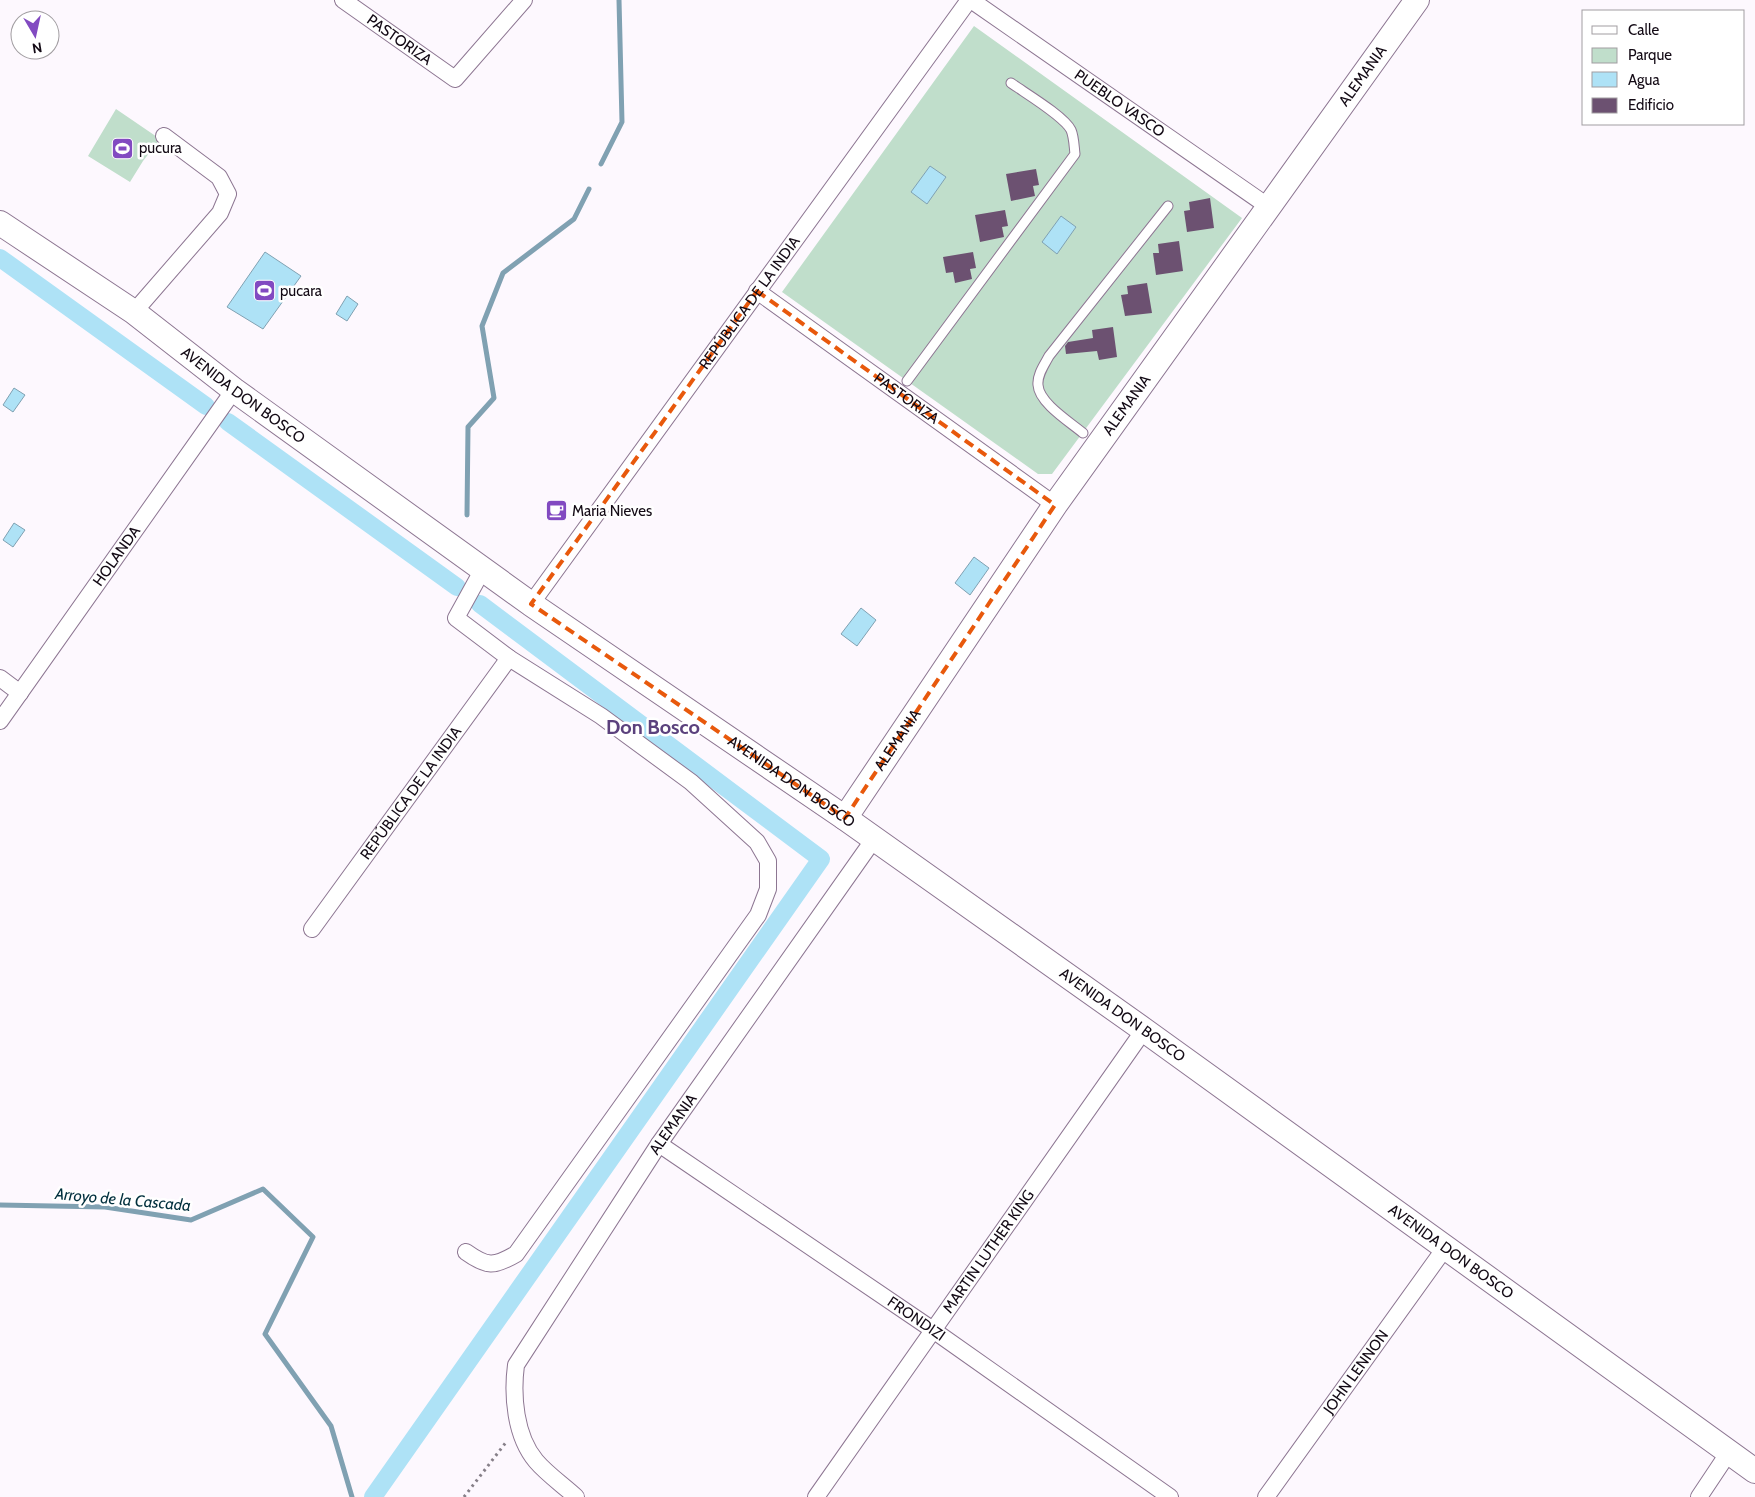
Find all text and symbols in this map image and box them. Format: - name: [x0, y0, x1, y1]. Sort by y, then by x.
- north arrow: [10, 10, 60, 60]
- legend: [1582, 10, 1745, 125]
- street label: PASTORIZA: [363, 11, 436, 69]
- text: Calle: [1628, 21, 1659, 39]
- text: N: [31, 38, 43, 58]
- street label: ALEMANIA: [1335, 41, 1391, 110]
- text: Parque: [1628, 46, 1672, 64]
- street label: PUEBLO VASCO: [1071, 66, 1168, 141]
- text: Agua: [1628, 71, 1660, 89]
- text: Edificio: [1628, 96, 1674, 114]
- sports icon: pucura: [111, 136, 135, 160]
- place label: pucura: [139, 139, 183, 157]
- street label: REPÚBLICA DE LA INDIA: [695, 232, 804, 373]
- sports icon: pucara: [252, 279, 276, 303]
- place label: pucara: [280, 282, 323, 300]
- street label: AVENIDA DON BOSCO: [177, 343, 308, 447]
- street label: PASTORIZA: [871, 369, 943, 428]
- street label: ALEMANIA: [1099, 371, 1155, 439]
- cafe icon: Maria Nieves: [544, 499, 568, 523]
- place label: Maria Nieves: [572, 502, 652, 520]
- street label: HOLANDA: [89, 522, 144, 590]
- street label: ALEMANIA: [870, 705, 925, 774]
- district label: Don Bosco: [606, 715, 700, 739]
- street label: REPÚBLICA DE LA INDIA: [356, 722, 466, 863]
- street label: AVENIDA DON BOSCO: [724, 732, 859, 831]
- street label: AVENIDA DON BOSCO: [1056, 964, 1189, 1066]
- street label: ALEMANIA: [646, 1090, 701, 1158]
- water label: Arroyo de la Cascada: [53, 1184, 192, 1215]
- street label: MARTIN LUTHER KING: [939, 1186, 1038, 1317]
- street label: AVENIDA DON BOSCO: [1385, 1200, 1517, 1303]
- street label: FRONDIZI: [884, 1293, 949, 1345]
- street label: JOHN LENNON: [1319, 1327, 1392, 1418]

